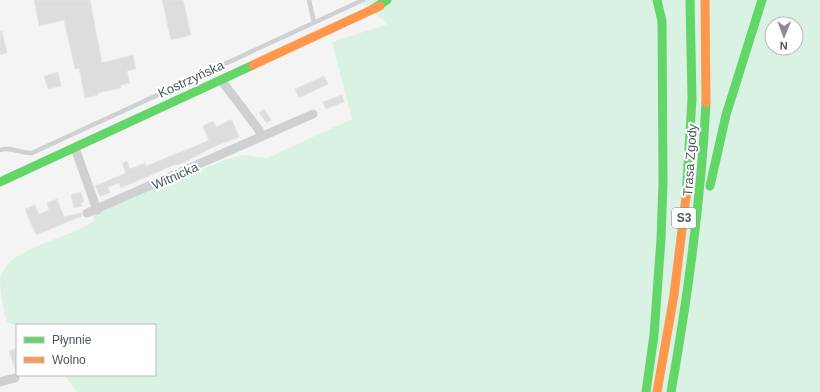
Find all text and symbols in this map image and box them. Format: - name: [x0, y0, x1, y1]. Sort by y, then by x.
- north arrow: [764, 16, 804, 56]
- text: N: [780, 40, 788, 52]
- street label: Kostrzyńska: [156, 57, 227, 101]
- street label: Trasa Zgody: [680, 123, 700, 197]
- street label: Witnicka: [150, 159, 201, 193]
- road number: S3: [672, 208, 696, 228]
- legend: [16, 324, 156, 376]
- text: Płynnie: [52, 333, 92, 347]
- text: Wolno: [52, 353, 86, 367]

